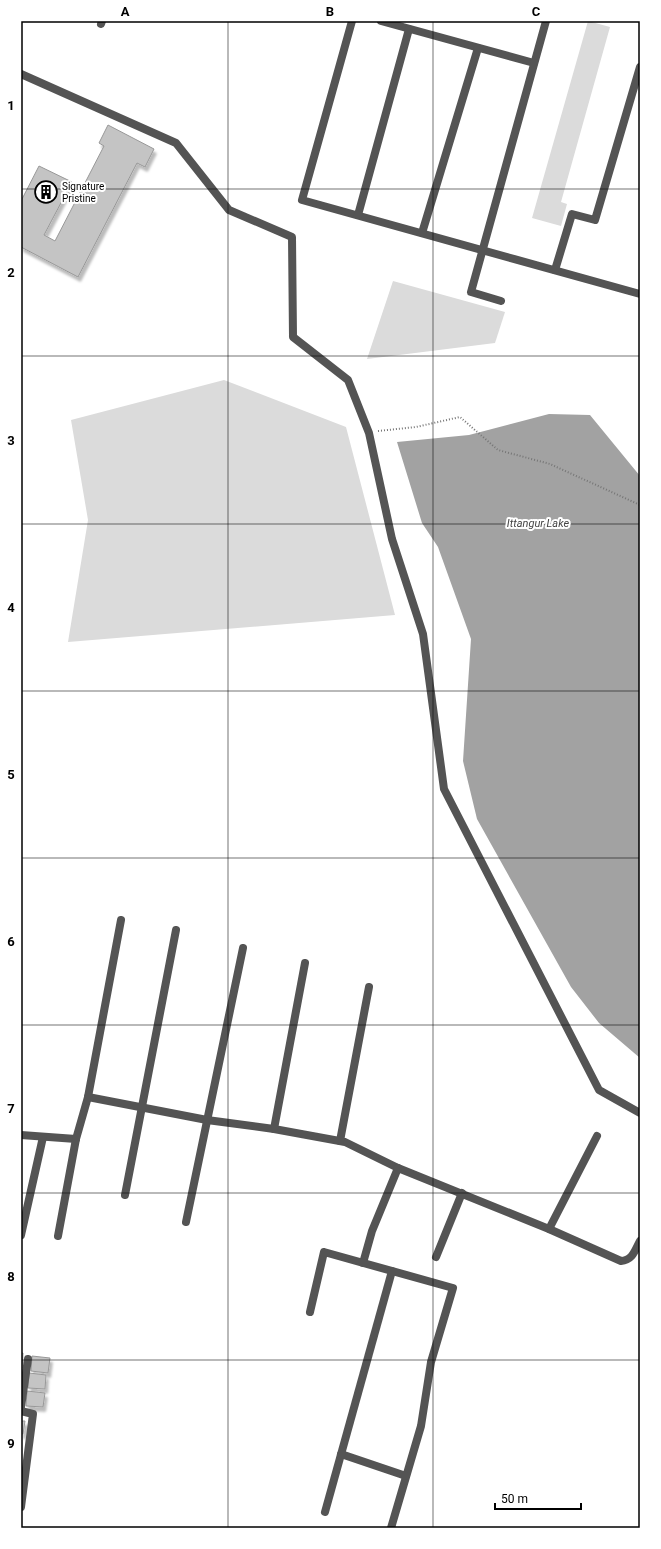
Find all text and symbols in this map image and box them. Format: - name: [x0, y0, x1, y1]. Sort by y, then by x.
- text: A: [121, 4, 130, 19]
- text: B: [326, 4, 334, 19]
- text: C: [532, 4, 541, 19]
- text: 1: [7, 98, 15, 113]
- building icon: Signature Pristine: [33, 179, 59, 205]
- place label: Signature Pristine: [62, 181, 104, 204]
- text: 2: [7, 265, 15, 280]
- text: 3: [7, 433, 15, 448]
- water label: Ittangur Lake: [507, 517, 569, 530]
- text: 4: [7, 600, 15, 615]
- text: 5: [7, 767, 15, 782]
- text: 6: [7, 934, 15, 949]
- text: 7: [7, 1101, 15, 1116]
- text: 8: [7, 1269, 15, 1284]
- text: 9: [7, 1436, 15, 1451]
- scale bar: [495, 1485, 581, 1511]
- text: 50 m: [501, 1492, 528, 1506]

